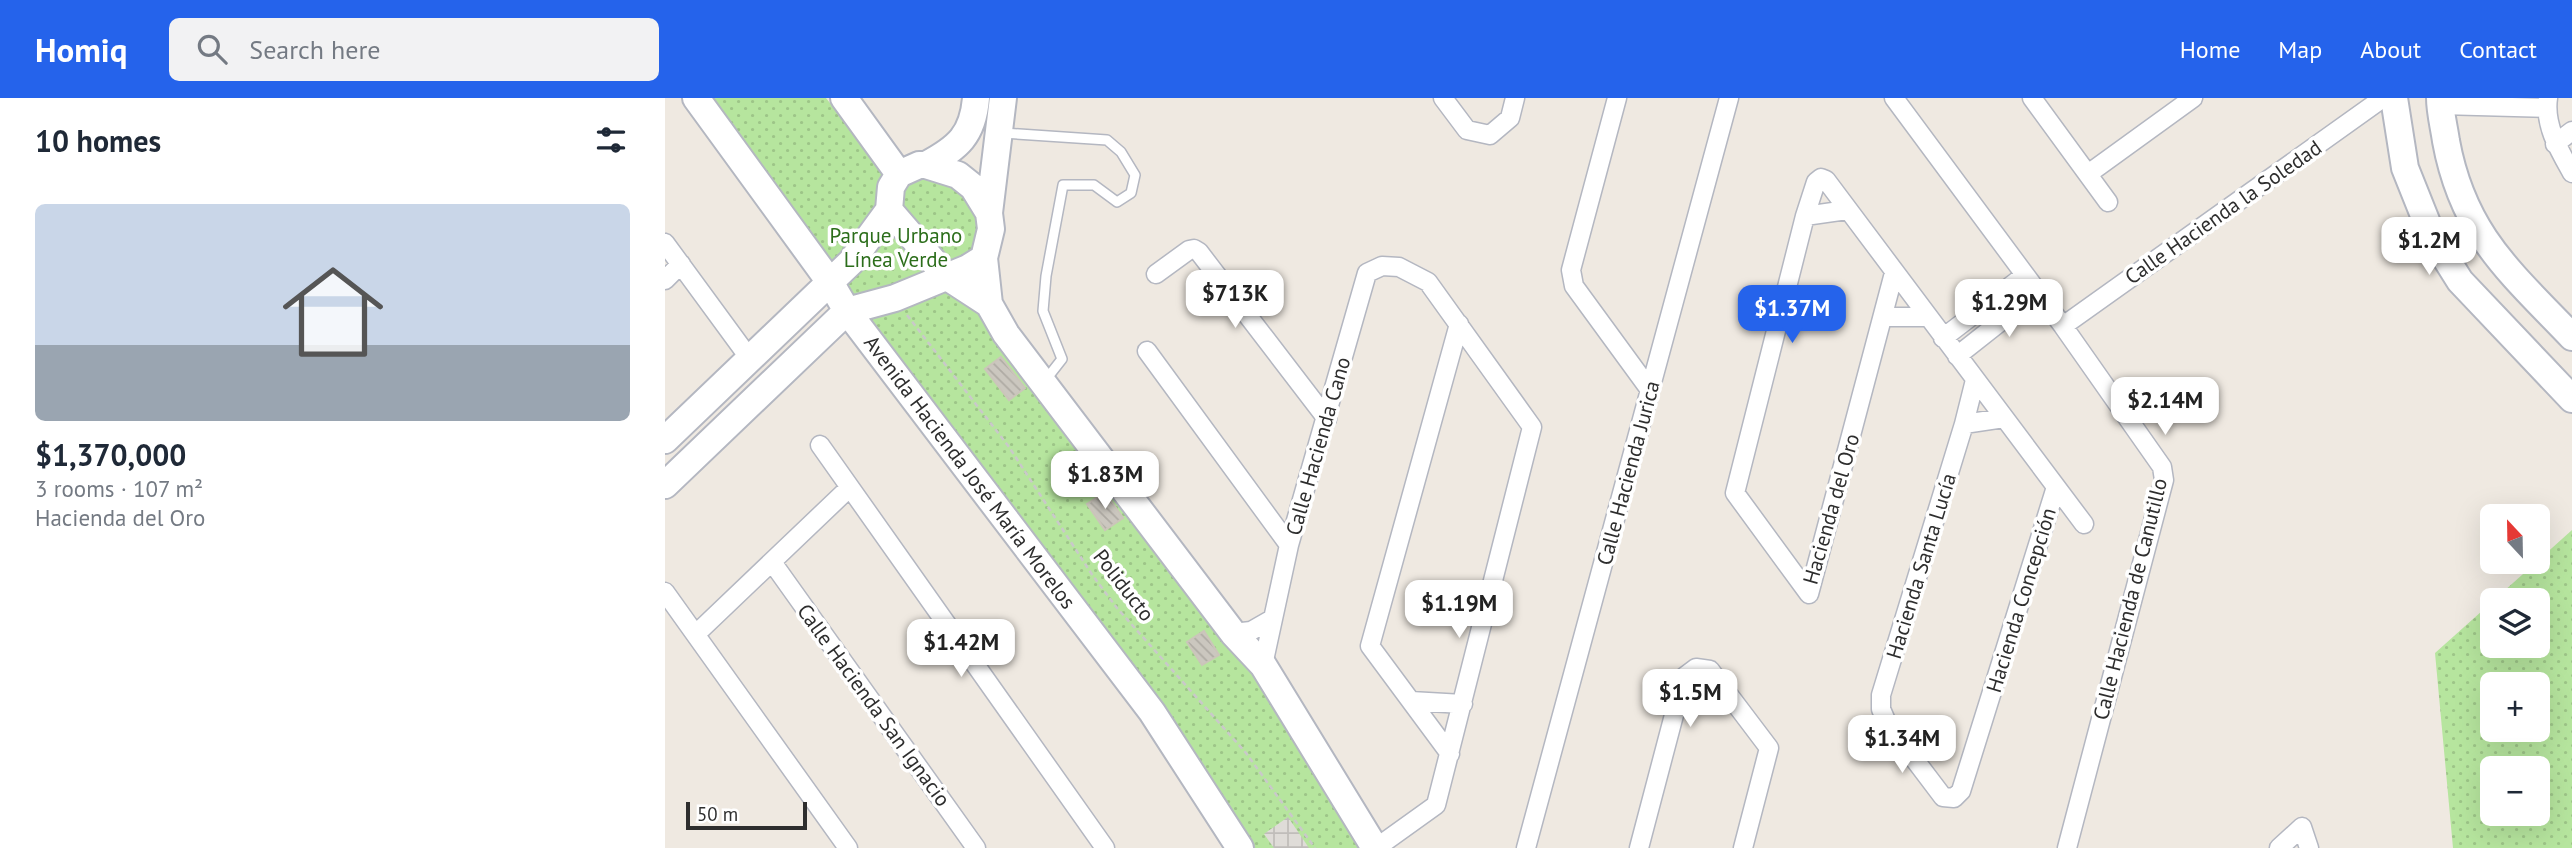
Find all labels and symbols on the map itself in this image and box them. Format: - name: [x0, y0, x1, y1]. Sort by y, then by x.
- street label: Calle Hacienda la Soledad: [2119, 134, 2327, 290]
- pin: $1.2M: [2380, 218, 2478, 277]
- park label: Parque Urbano Línea Verde: [830, 222, 962, 273]
- pin: $713K: [1186, 271, 1284, 330]
- pin: $1.29M: [1952, 280, 2066, 339]
- pin: $1.37M: [1735, 286, 1849, 345]
- street label: Avenida Hacienda José María Morelos: [858, 330, 1082, 614]
- street label: Calle Hacienda Cano: [1280, 354, 1356, 538]
- street label: Calle Hacienda Jurica: [1590, 378, 1666, 568]
- pin: $2.14M: [2108, 378, 2222, 437]
- street label: Hacienda del Oro: [1797, 431, 1865, 587]
- pin: $1.83M: [1048, 452, 1162, 511]
- street label: Hacienda Santa Lucía: [1880, 470, 1962, 662]
- street label: Calle Hacienda de Canutillo: [2087, 475, 2173, 723]
- street label: Hacienda Concepción: [1980, 504, 2062, 696]
- north arrow: [2480, 504, 2550, 574]
- street label: Poliducto: [1087, 543, 1161, 627]
- pin: $1.19M: [1402, 580, 1516, 640]
- street label: Calle Hacienda San Ignacio: [791, 598, 957, 812]
- pin: $1.42M: [904, 620, 1018, 679]
- pin: $1.5M: [1641, 670, 1739, 729]
- pin: $1.34M: [1845, 716, 1959, 775]
- scale bar: [686, 799, 807, 831]

